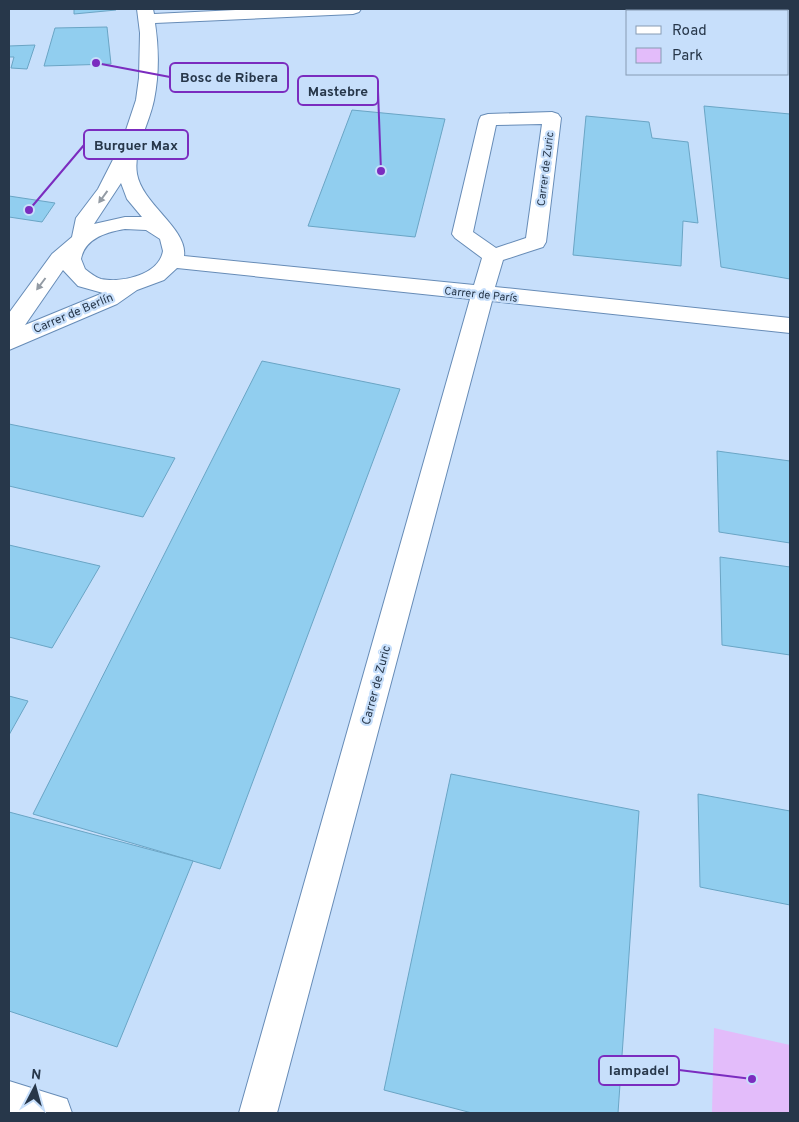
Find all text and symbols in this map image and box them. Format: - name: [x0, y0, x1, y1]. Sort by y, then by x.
- legend: [626, 10, 789, 75]
- text: Road: [672, 22, 707, 41]
- text: Park: [672, 47, 703, 66]
- callout: Bosc de Ribera: [170, 63, 288, 92]
- text: Bosc de Ribera: [180, 70, 278, 87]
- callout: Mastebre: [298, 76, 378, 105]
- text: Mastebre: [308, 84, 368, 101]
- callout: Burguer Max: [84, 130, 188, 159]
- street label: Carrer de Zuric: [534, 131, 557, 207]
- text: Burguer Max: [94, 138, 178, 155]
- one-way arrow: [98, 190, 108, 204]
- one-way arrow: [36, 277, 46, 291]
- street label: Carrer de París: [443, 284, 518, 306]
- street label: Carrer de Berlín: [31, 290, 116, 338]
- street label: Carrer de Zuric: [359, 644, 395, 727]
- callout: Iampadel: [599, 1056, 679, 1085]
- north arrow: [10, 1062, 60, 1112]
- text: Iampadel: [609, 1063, 669, 1080]
- text: N: [30, 1067, 42, 1085]

